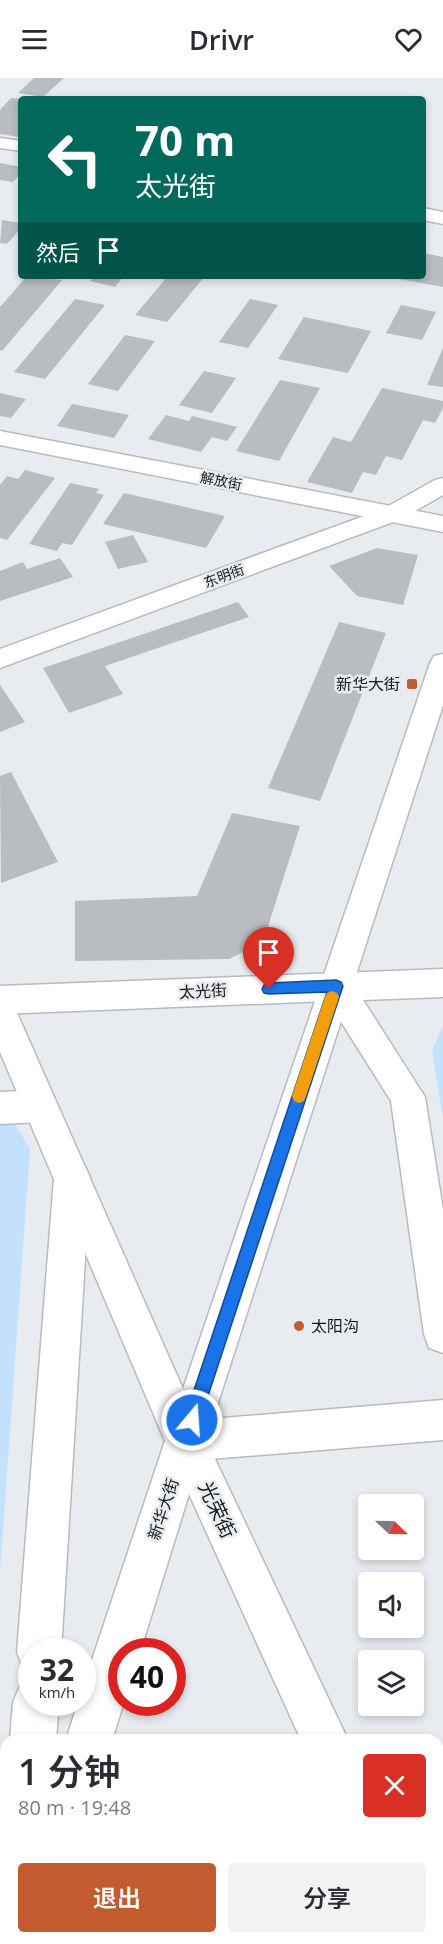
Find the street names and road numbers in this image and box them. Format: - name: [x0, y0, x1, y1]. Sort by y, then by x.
- street label: 解放街: [199, 467, 244, 494]
- street label: 东明街: [201, 559, 247, 592]
- street label: 太光街: [178, 979, 228, 1003]
- street label: 新华大街: [143, 1475, 183, 1543]
- street label: 光荣街: [193, 1477, 242, 1543]

